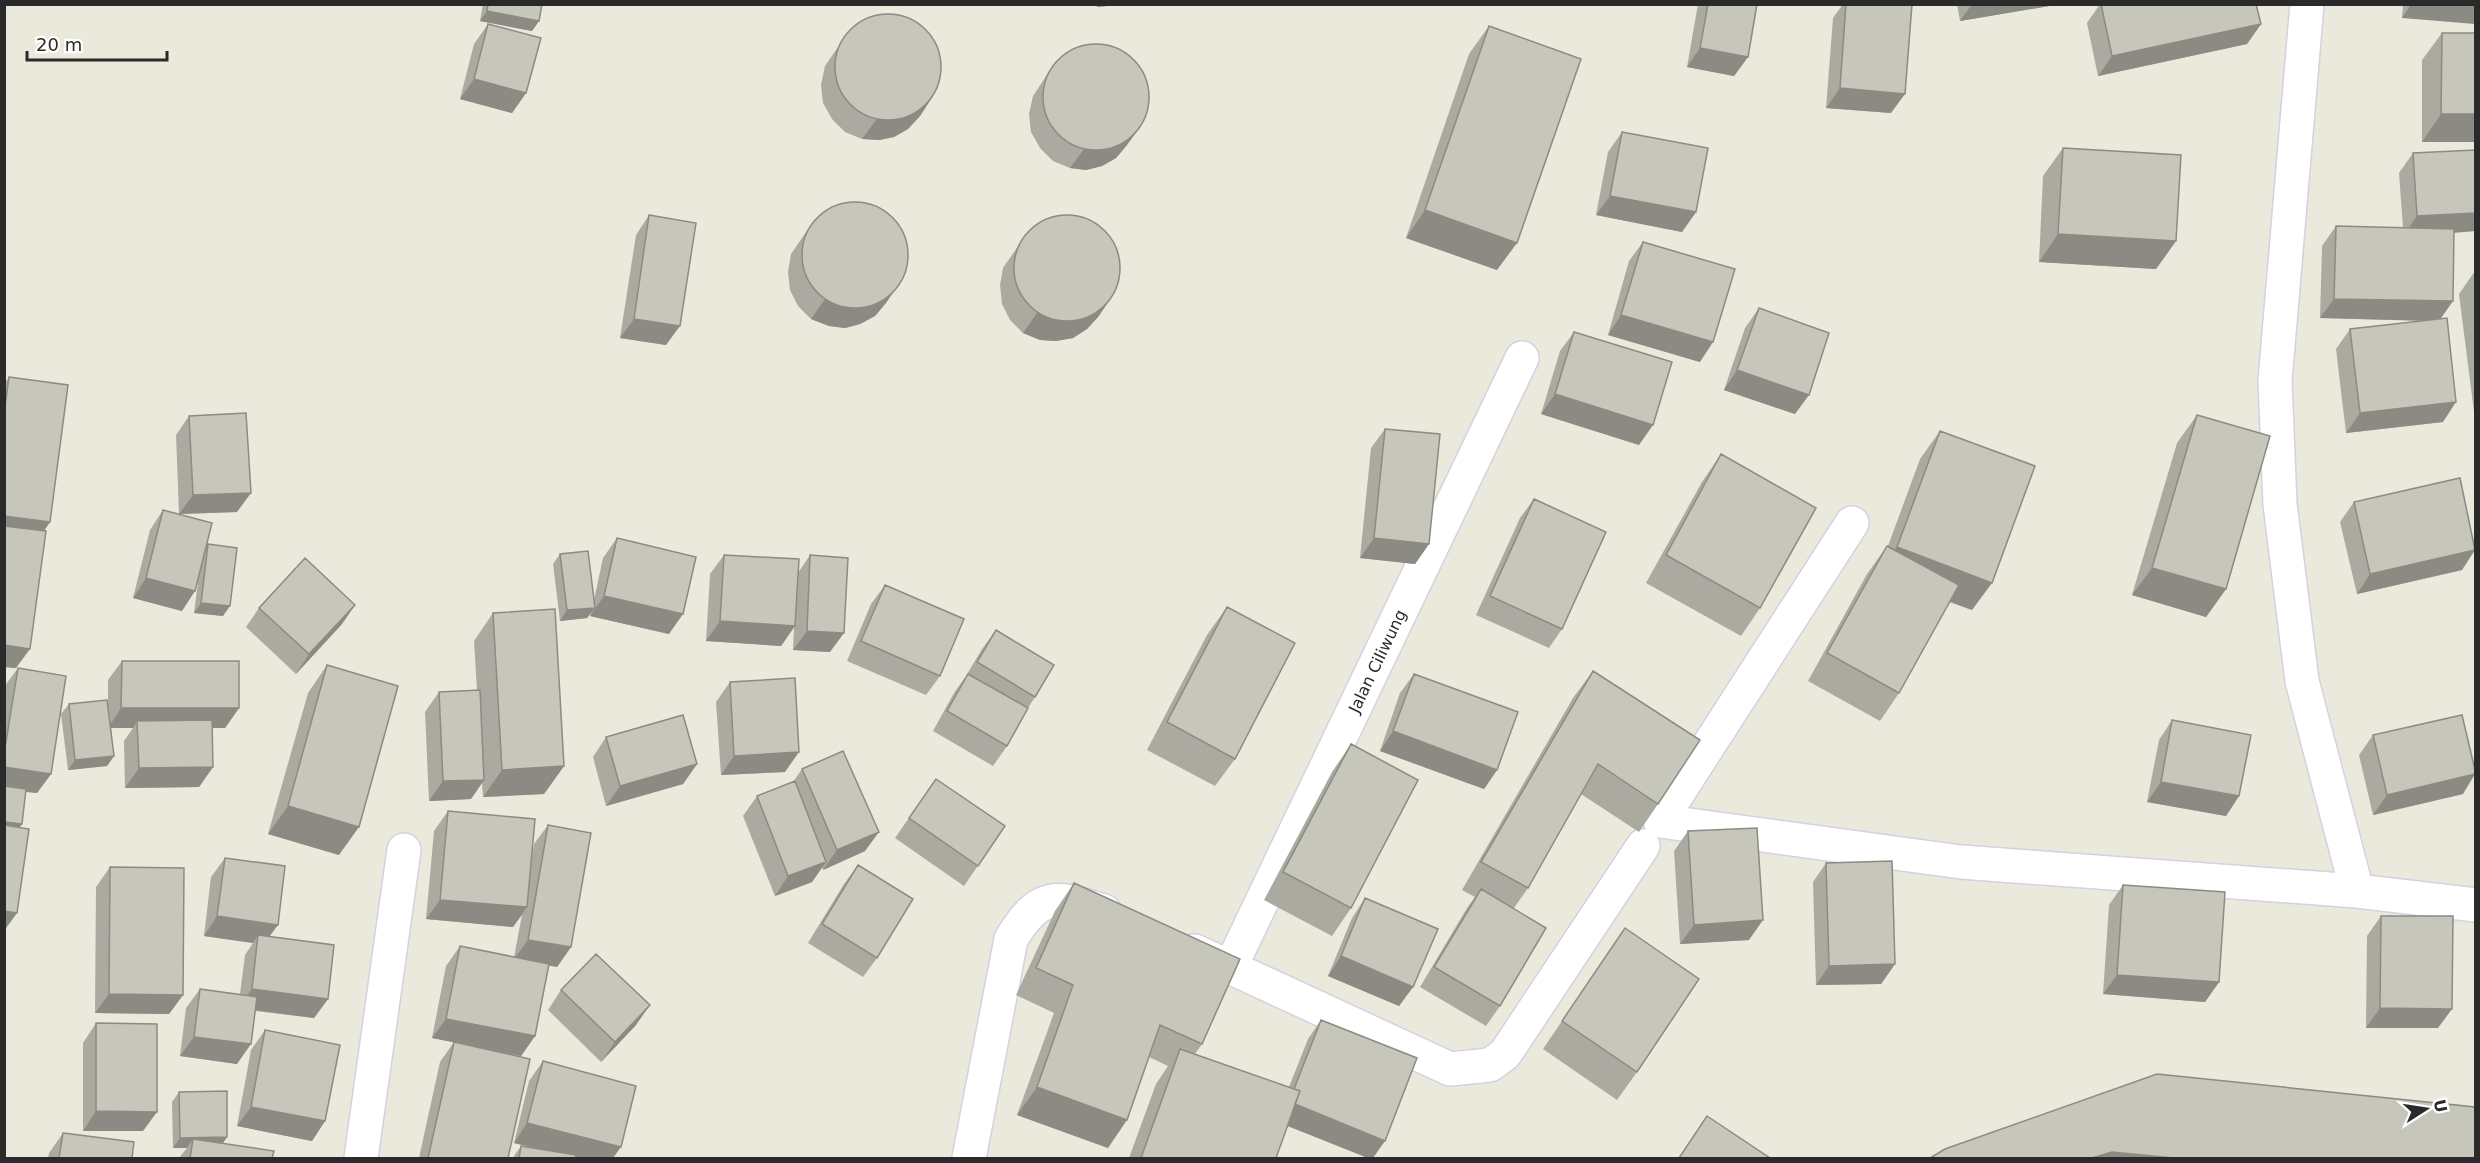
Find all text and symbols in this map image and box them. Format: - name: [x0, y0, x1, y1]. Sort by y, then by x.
- scale bar: [27, 24, 166, 62]
- text: 20 m: [36, 34, 82, 55]
- street label: Jalan Ciliwung: [1344, 607, 1410, 717]
- north arrow: [2396, 1079, 2456, 1139]
- text: U: [2430, 1098, 2451, 1114]

